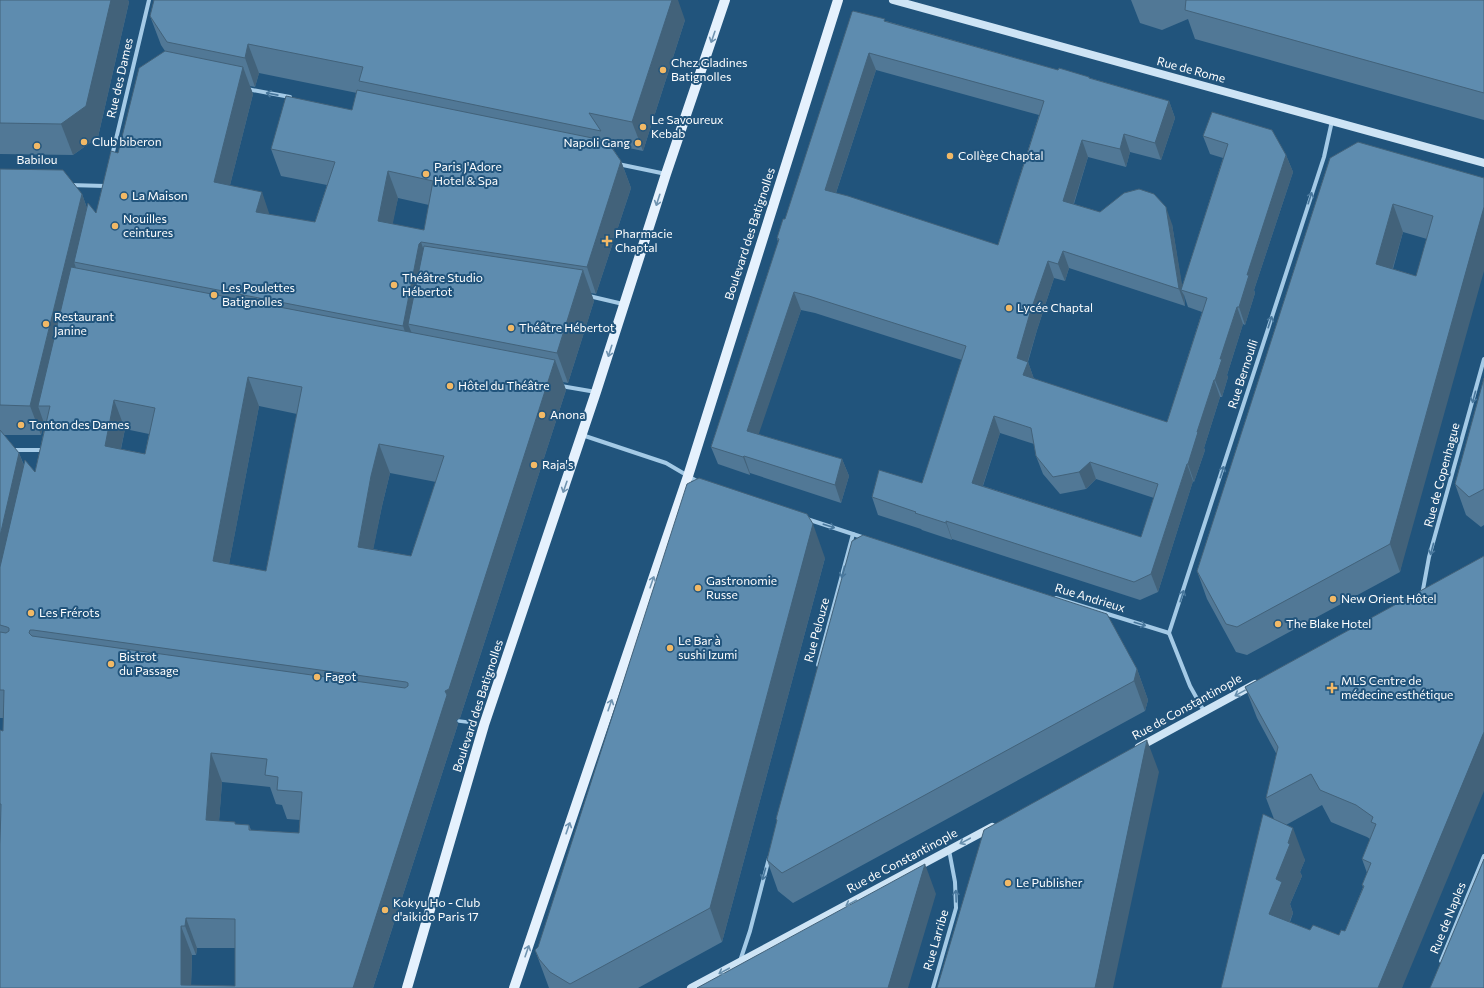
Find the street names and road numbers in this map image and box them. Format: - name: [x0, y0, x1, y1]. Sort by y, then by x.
- street label: Rue des Dames: [103, 36, 135, 119]
- street label: Rue de Rome: [1155, 53, 1227, 85]
- street label: Boulevard des Batignolles: [721, 166, 777, 302]
- street label: Rue Bernoulli: [1224, 337, 1260, 410]
- street label: Rue de Copenhague: [1420, 421, 1462, 528]
- street label: Rue Andrieux: [1053, 580, 1128, 615]
- street label: Rue Pelouze: [801, 596, 831, 664]
- street label: Boulevard des Batignolles: [449, 638, 505, 774]
- street label: Rue de Constantinople: [1129, 670, 1244, 742]
- street label: Rue de Constantinople: [844, 825, 959, 895]
- street label: Rue de Naples: [1426, 880, 1468, 956]
- street label: Rue Larribe: [920, 908, 950, 972]

